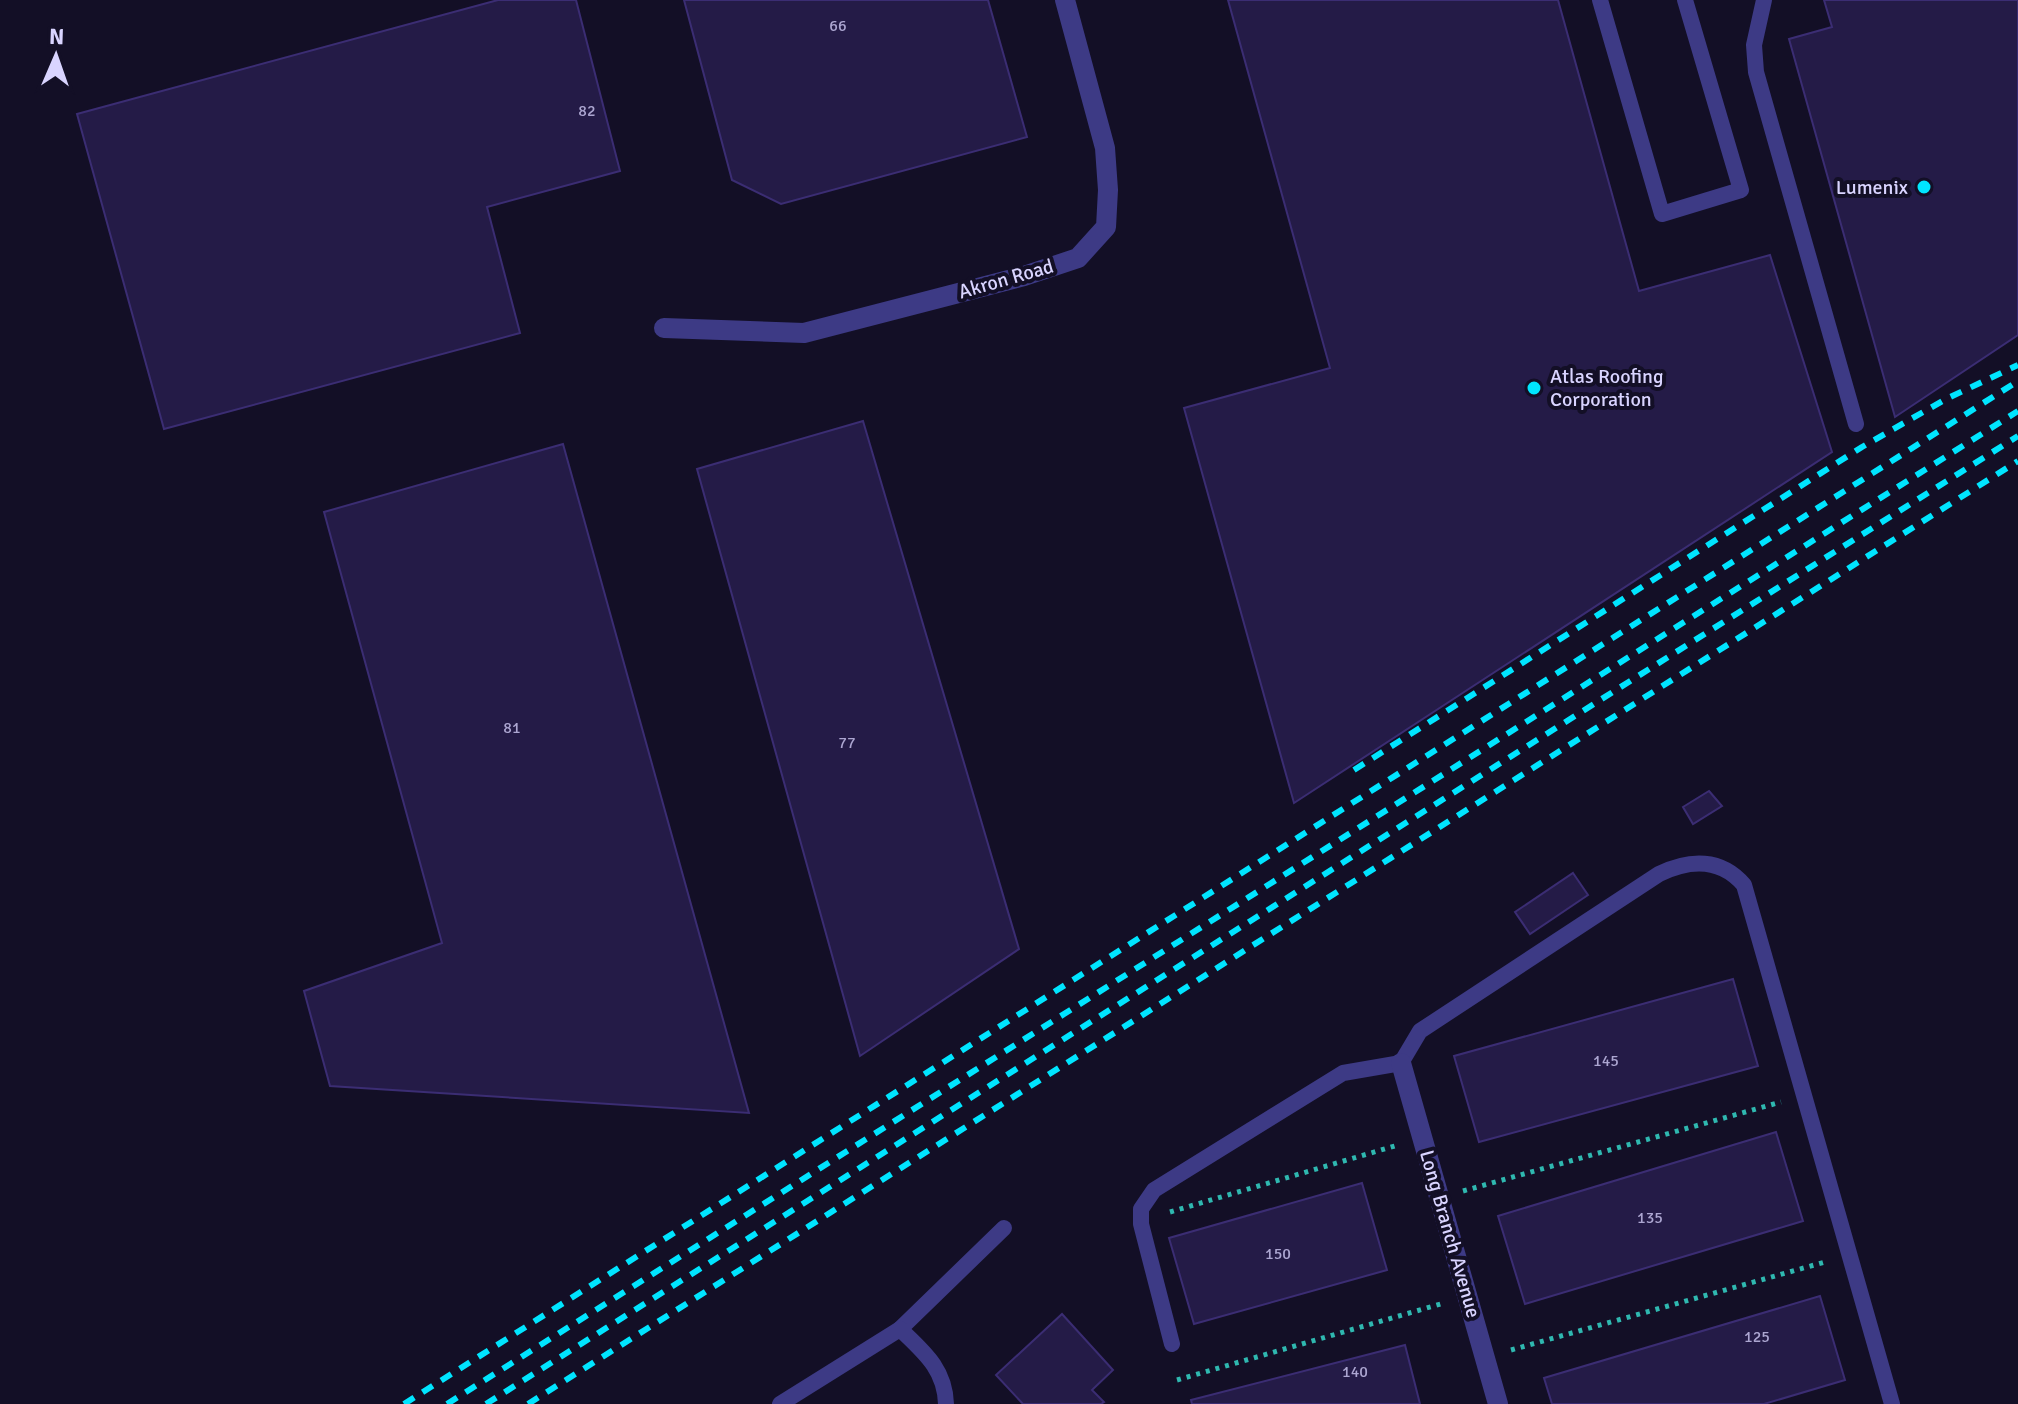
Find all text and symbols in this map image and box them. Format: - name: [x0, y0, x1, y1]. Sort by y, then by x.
- north arrow: [16, 16, 96, 96]
- house number: 66: [829, 16, 847, 36]
- text: N: [49, 23, 65, 50]
- house number: 82: [578, 101, 596, 121]
- place label: Lumenix: [1836, 175, 1908, 200]
- marker: Lumenix: [1915, 178, 1933, 196]
- street label: Akron Road: [956, 254, 1056, 304]
- place label: Atlas Roofing Corporation: [1550, 364, 1664, 412]
- marker: Atlas Roofing Corporation: [1525, 379, 1543, 397]
- house number: 81: [503, 718, 521, 738]
- house number: 77: [838, 733, 856, 753]
- house number: 145: [1593, 1051, 1619, 1071]
- street label: Long Branch Avenue: [1414, 1147, 1486, 1321]
- house number: 135: [1637, 1208, 1663, 1228]
- house number: 150: [1265, 1244, 1291, 1264]
- house number: 125: [1744, 1327, 1770, 1347]
- house number: 140: [1342, 1362, 1368, 1382]

